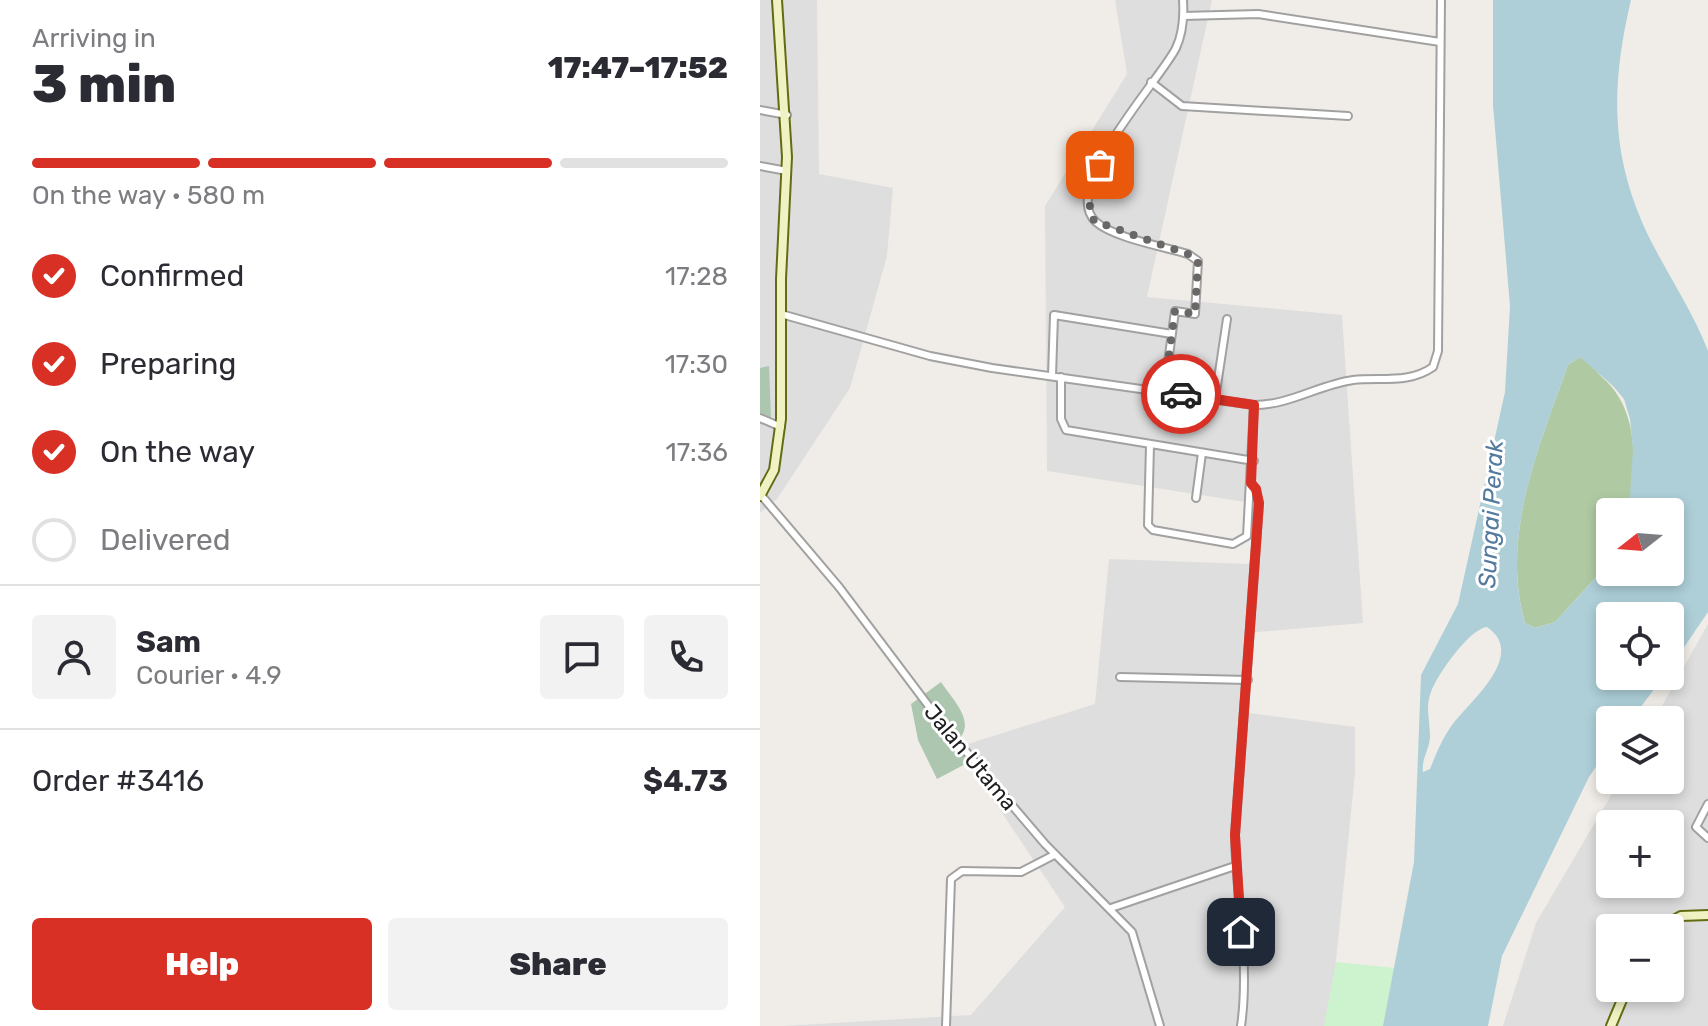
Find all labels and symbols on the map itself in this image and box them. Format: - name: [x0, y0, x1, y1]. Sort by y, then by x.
- pin: [1066, 131, 1134, 199]
- courier: [1141, 354, 1221, 434]
- water label: Sungai Perak: [1473, 439, 1509, 589]
- north arrow: [1596, 498, 1684, 586]
- street label: Jalan Utama: [918, 699, 1023, 816]
- pin: [1207, 898, 1275, 966]

